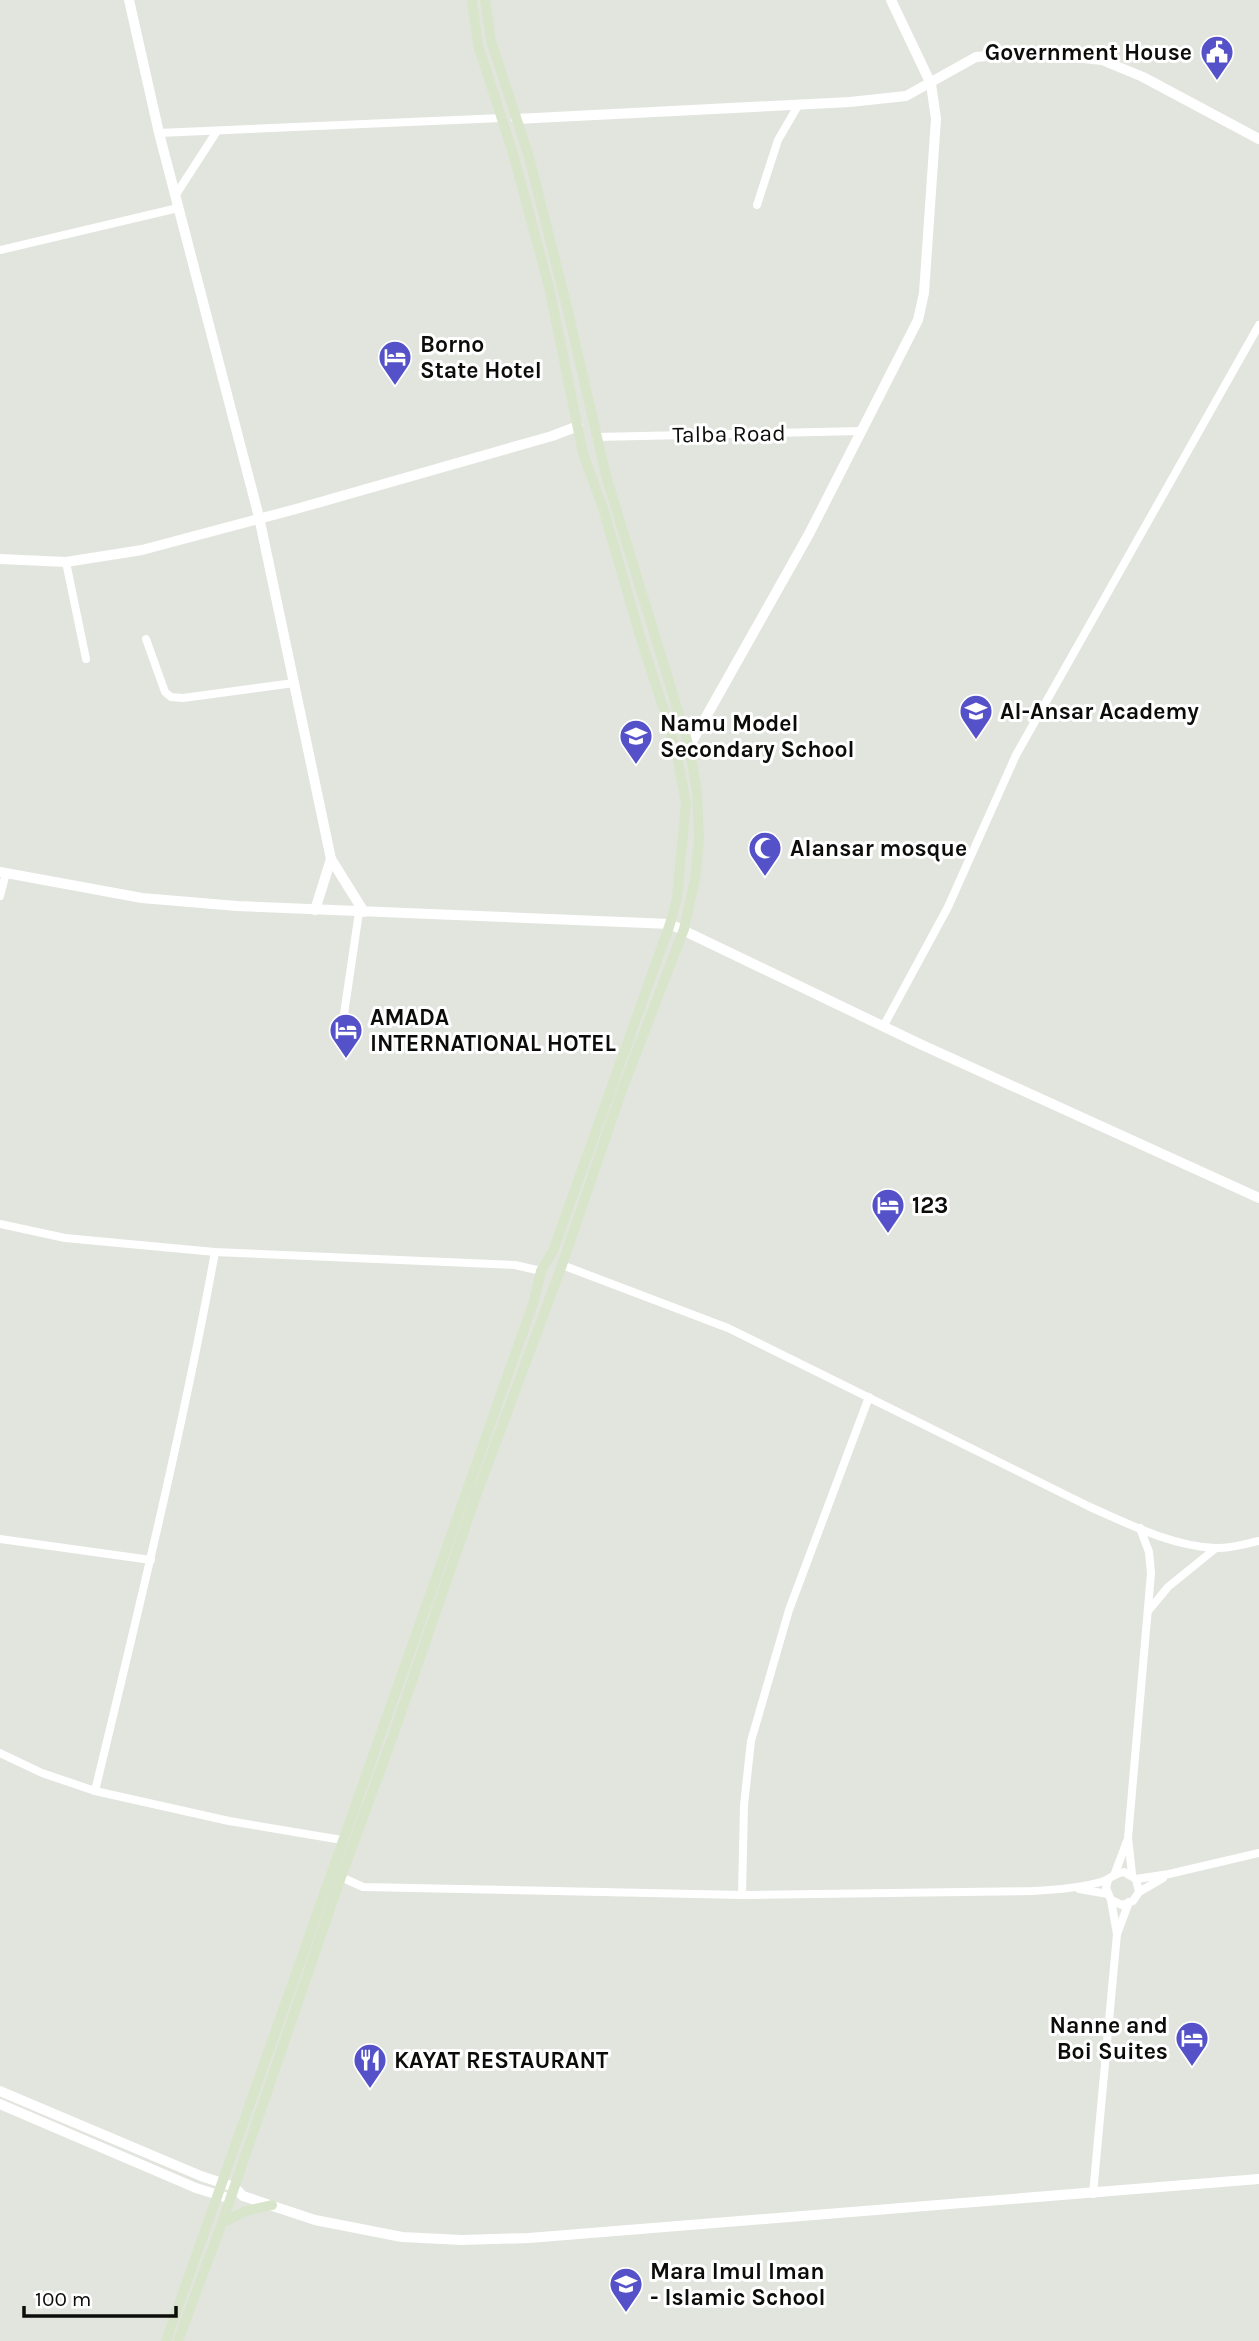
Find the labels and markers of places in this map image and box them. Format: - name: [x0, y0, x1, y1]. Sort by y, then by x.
- public building icon: Government House: [1198, 33, 1236, 82]
- place label: Government House: [985, 39, 1192, 66]
- place label: Borno State Hotel: [420, 331, 542, 384]
- hotel icon: Borno State Hotel: [376, 338, 414, 387]
- school or university icon: Al-Ansar Academy: [957, 692, 995, 741]
- place label: Al-Ansar Academy: [1000, 698, 1199, 725]
- place label: Namu Model Secondary School: [660, 710, 855, 763]
- school or university icon: Namu Model Secondary School: [617, 717, 655, 766]
- mosque icon: Alansar mosque: [746, 829, 784, 878]
- place label: Alansar mosque: [790, 835, 967, 862]
- place label: AMADA INTERNATIONAL HOTEL: [370, 1004, 616, 1057]
- hotel icon: AMADA INTERNATIONAL HOTEL: [327, 1011, 365, 1060]
- hotel icon: 123: [869, 1186, 907, 1235]
- place label: 123: [912, 1192, 948, 1219]
- place label: Nanne and Boi Suites: [1049, 2012, 1168, 2065]
- hotel icon: Nanne and Boi Suites: [1173, 2019, 1211, 2068]
- restaurant icon: KAYAT RESTAURANT: [351, 2041, 389, 2090]
- place label: KAYAT RESTAURANT: [394, 2047, 609, 2074]
- place label: Mara Imul Iman - Islamic School: [650, 2258, 826, 2311]
- school or university icon: Mara Imul Iman - Islamic School: [607, 2265, 645, 2314]

